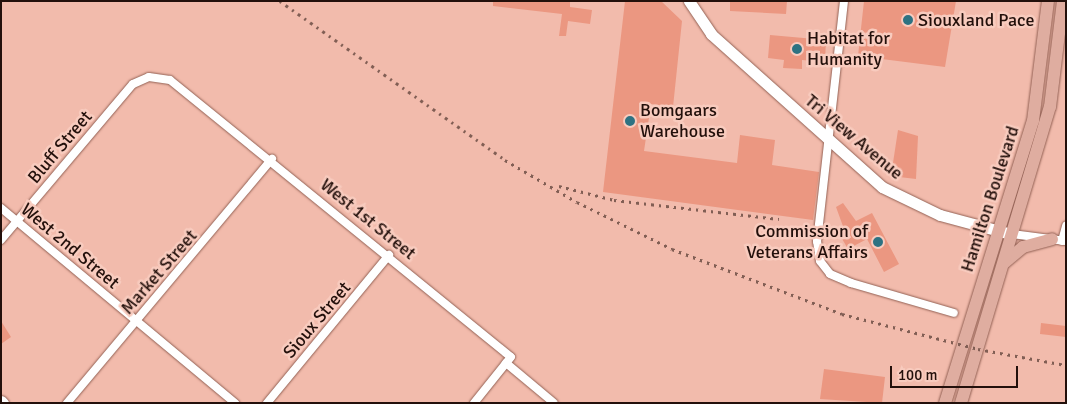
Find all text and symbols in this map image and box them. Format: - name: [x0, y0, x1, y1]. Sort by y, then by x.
- place label: Siouxland Pace: [918, 9, 1034, 31]
- marker: Siouxland Pace: [902, 14, 914, 26]
- place label: Habitat for Humanity: [807, 28, 890, 70]
- marker: Habitat for Humanity: [791, 43, 803, 55]
- street label: Tri View Avenue: [801, 90, 907, 184]
- place label: Bomgaars Warehouse: [640, 100, 725, 142]
- street label: Bluff Street: [23, 106, 97, 188]
- marker: Bomgaars Warehouse: [624, 115, 636, 127]
- street label: Hamilton Boulevard: [956, 123, 1024, 275]
- street label: West 1st Street: [316, 174, 420, 264]
- street label: West 2nd Street: [16, 199, 124, 293]
- place label: Commission of Veterans Affairs: [746, 221, 868, 264]
- street label: Market Street: [116, 225, 202, 319]
- marker: Commission of Veterans Affairs: [872, 236, 884, 248]
- street label: Sioux Street: [279, 277, 355, 363]
- scale bar: [892, 356, 1020, 388]
- text: 100 m: [898, 366, 938, 384]

